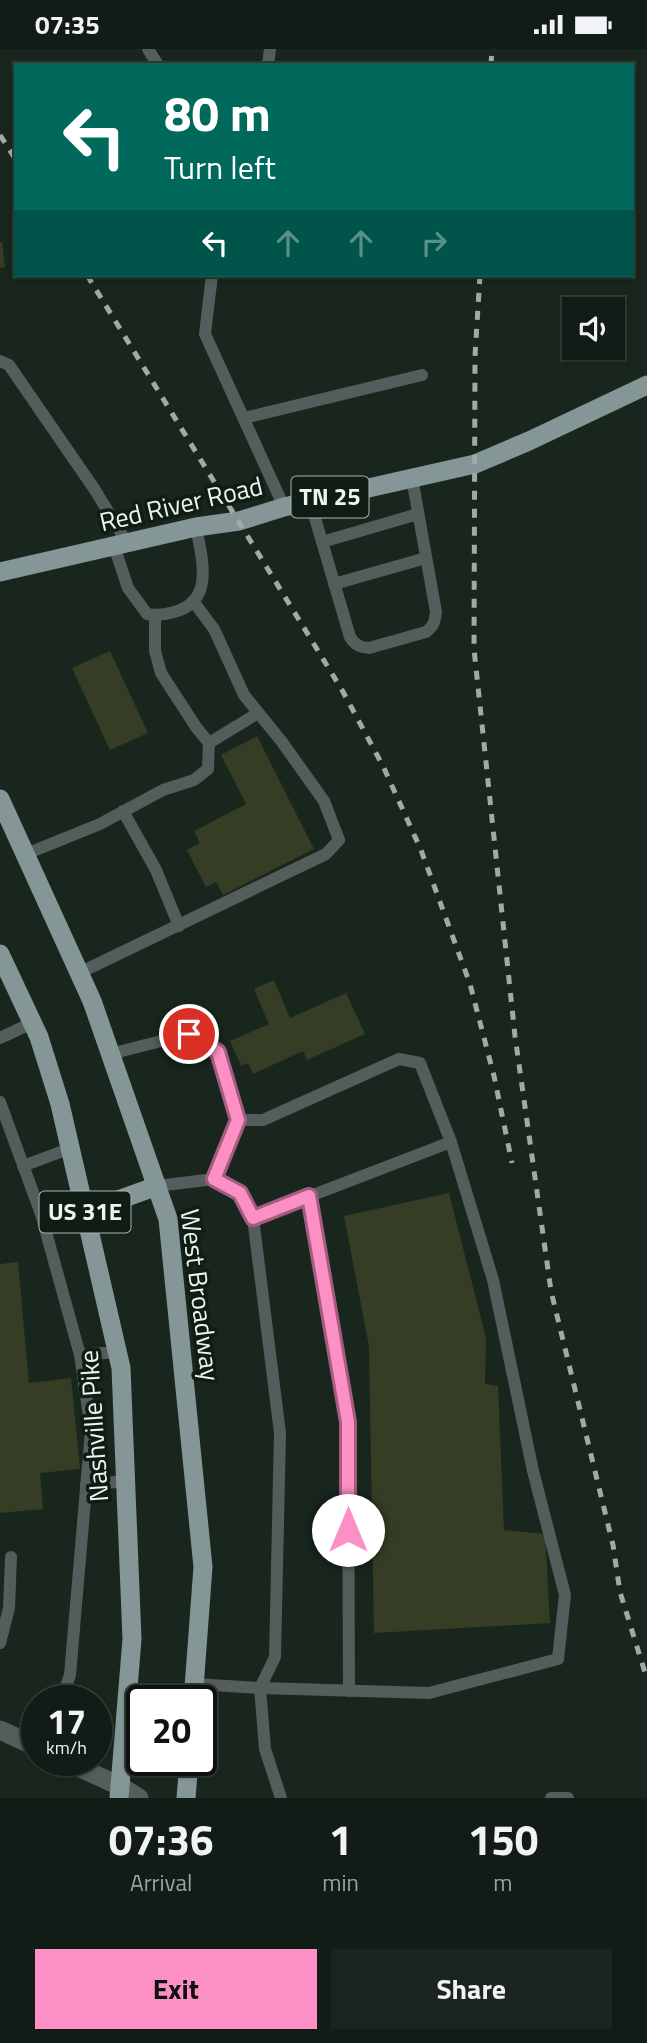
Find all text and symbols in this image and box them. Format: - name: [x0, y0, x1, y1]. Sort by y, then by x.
- text: 07:35: [35, 5, 100, 44]
- text: 80 m: [164, 75, 271, 150]
- icon: left: [49, 91, 140, 182]
- text: Turn left: [164, 143, 276, 191]
- icon: left: [196, 224, 234, 262]
- icon: ahead: [269, 224, 307, 262]
- icon: ahead: [342, 224, 380, 262]
- icon: right: [415, 224, 453, 262]
- map controls: [562, 297, 625, 360]
- button: sound: [562, 297, 625, 360]
- street label: Red River Road: [95, 466, 266, 541]
- road number: TN 25: [292, 477, 368, 517]
- pin: [159, 1004, 219, 1064]
- icon: arrive: [170, 1015, 208, 1053]
- road number: US 31E: [40, 1191, 130, 1233]
- street label: West Broadway: [171, 1207, 230, 1383]
- street label: Nashville Pike: [69, 1349, 118, 1503]
- position arrow: [311, 1493, 385, 1567]
- speed limit sign: 20: [126, 1685, 217, 1776]
- text: 17: [47, 1694, 86, 1748]
- text: km/h: [46, 1734, 87, 1761]
- text: 07:36: [109, 1807, 214, 1871]
- text: 1: [329, 1807, 352, 1871]
- text: 150: [468, 1807, 538, 1871]
- text: Arrival: [130, 1865, 192, 1900]
- text: min: [322, 1865, 359, 1900]
- text: m: [493, 1865, 513, 1900]
- button: Exit: [35, 1949, 317, 2029]
- button: Share: [331, 1949, 612, 2029]

